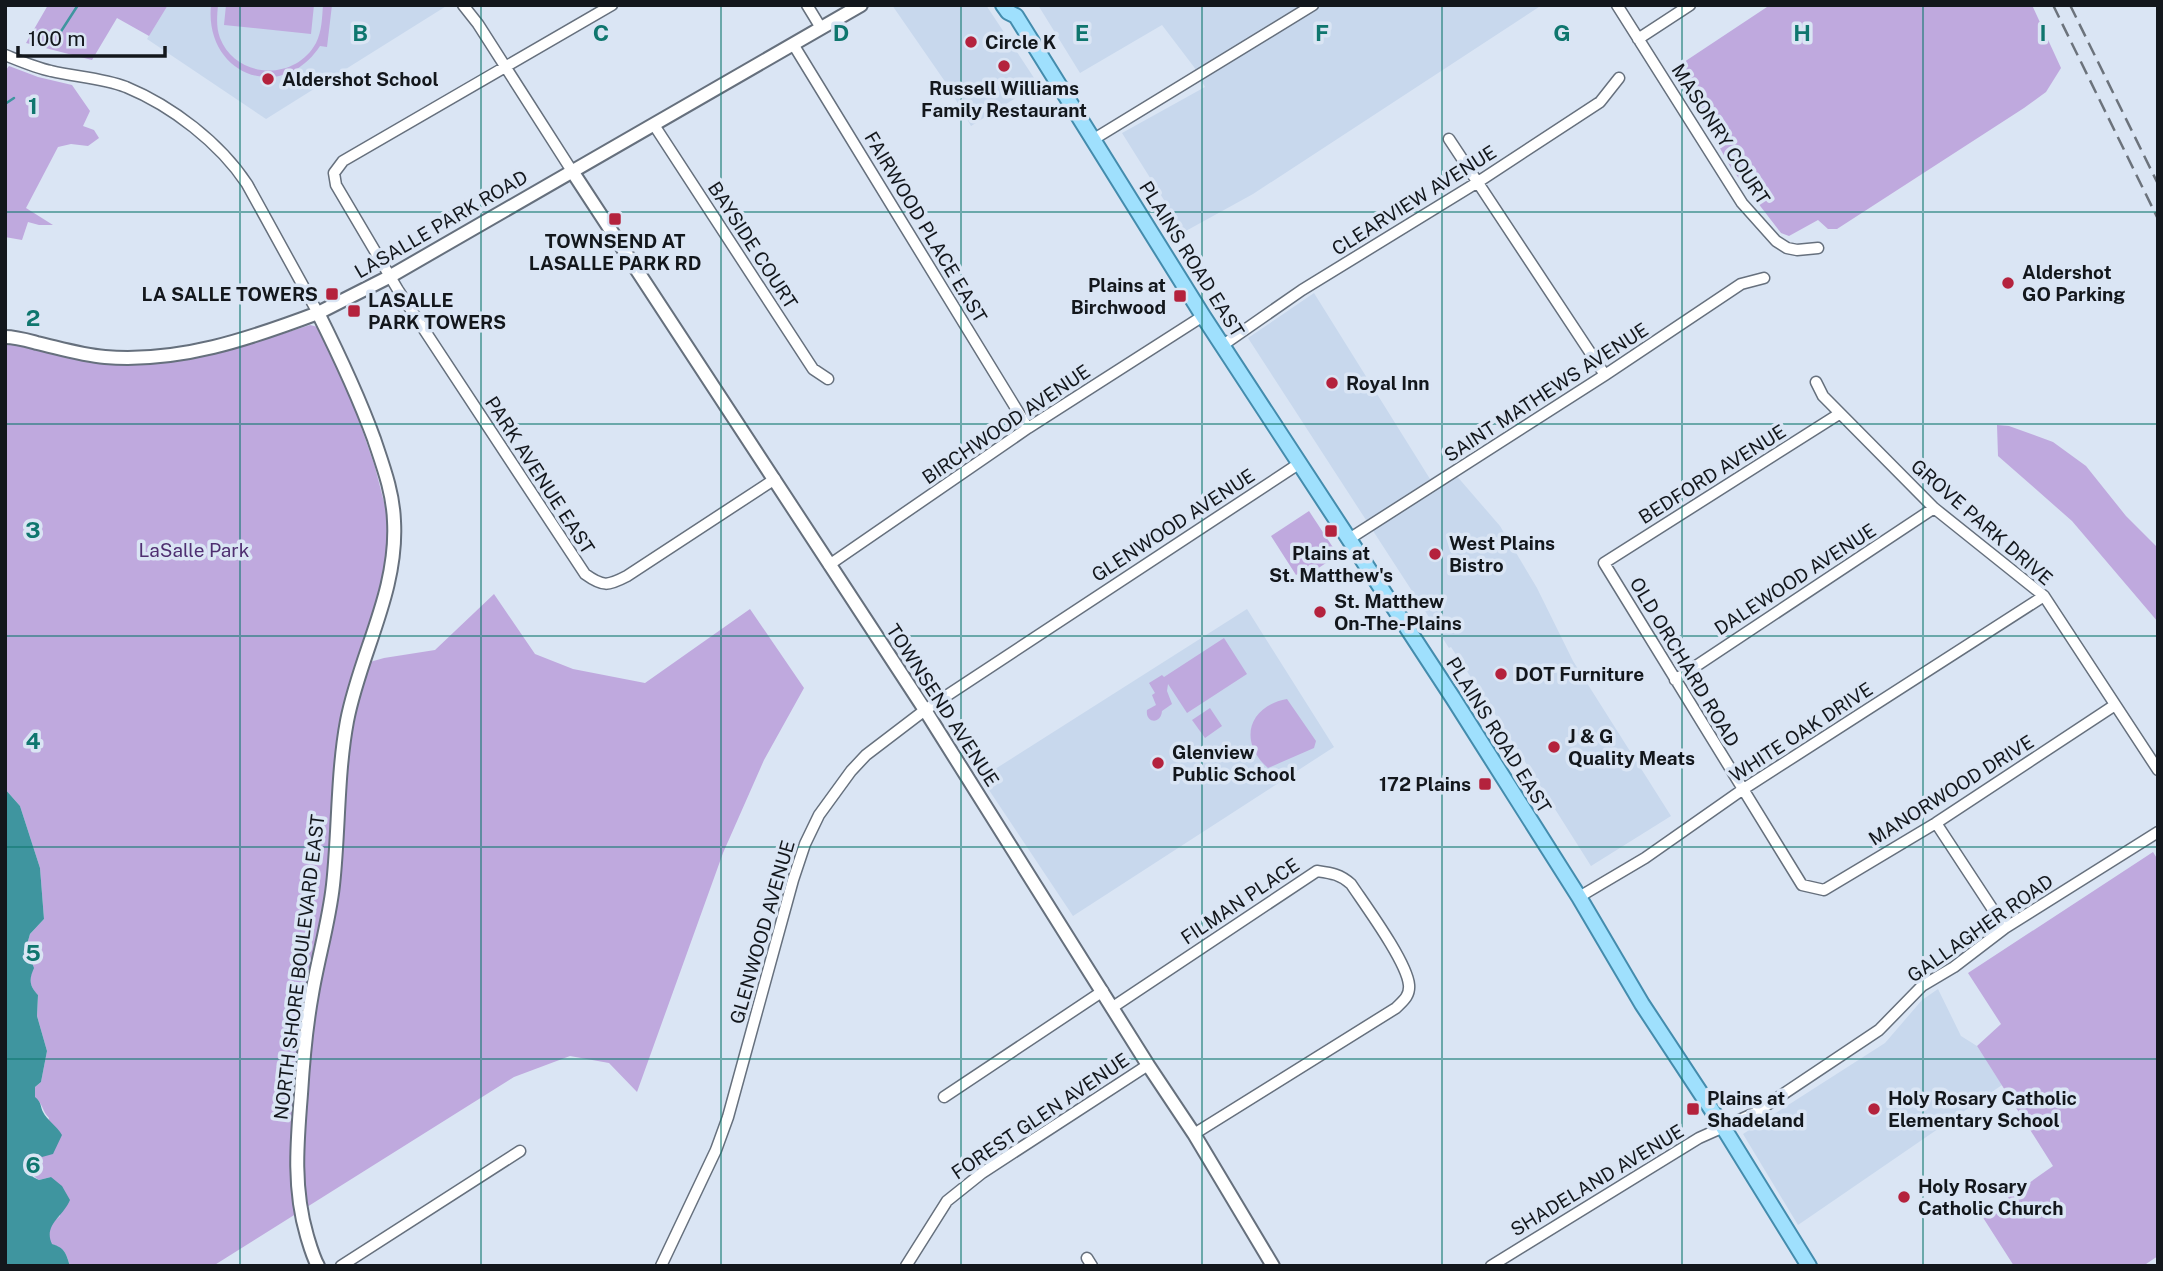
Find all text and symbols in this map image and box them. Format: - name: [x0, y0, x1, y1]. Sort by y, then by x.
- scale bar: [18, 14, 164, 58]
- text: B: [352, 19, 368, 46]
- text: C: [593, 19, 609, 46]
- text: D: [833, 19, 849, 46]
- text: E: [1075, 19, 1089, 46]
- text: F: [1315, 19, 1329, 46]
- text: G: [1553, 19, 1571, 46]
- text: H: [1793, 19, 1811, 46]
- text: I: [2039, 19, 2047, 46]
- text: 100 m: [28, 26, 85, 51]
- place label: Circle K: [985, 31, 1057, 53]
- marker: Circle K: [963, 34, 979, 50]
- marker: Russell Williams Family Restaurant: [996, 58, 1012, 74]
- street label: MASONRY COURT: [1667, 60, 1775, 208]
- place label: Aldershot School: [282, 68, 439, 90]
- marker: Aldershot School: [260, 71, 276, 87]
- place label: Russell Williams Family Restaurant: [921, 77, 1087, 121]
- text: 1: [28, 92, 38, 119]
- street label: FAIRWOOD PLACE EAST: [860, 128, 992, 326]
- street label: CLEARVIEW AVENUE: [1328, 140, 1500, 260]
- street label: LASALLE PARK ROAD: [351, 165, 531, 283]
- street label: BAYSIDE COURT: [704, 177, 802, 313]
- street label: PLAINS ROAD EAST: [1135, 177, 1249, 341]
- marker: TOWNSEND AT LASALLE PARK RD: [607, 211, 623, 227]
- place label: TOWNSEND AT LASALLE PARK RD: [529, 230, 701, 274]
- place label: Aldershot GO Parking: [2022, 261, 2125, 305]
- place label: Plains at Birchwood: [1071, 274, 1166, 318]
- marker: Aldershot GO Parking: [2000, 275, 2016, 291]
- place label: LA SALLE TOWERS: [142, 283, 318, 305]
- marker: LA SALLE TOWERS: [324, 286, 340, 302]
- marker: Plains at Birchwood: [1172, 288, 1188, 304]
- place label: LASALLE PARK TOWERS: [368, 289, 506, 333]
- marker: LASALLE PARK TOWERS: [346, 303, 362, 319]
- text: 2: [26, 304, 40, 331]
- street label: SAINT MATHEWS AVENUE: [1440, 318, 1652, 466]
- street label: BIRCHWOOD AVENUE: [918, 360, 1094, 488]
- place label: Royal Inn: [1346, 372, 1430, 394]
- marker: Royal Inn: [1324, 375, 1340, 391]
- street label: PARK AVENUE EAST: [481, 392, 599, 558]
- street label: BEDFORD AVENUE: [1634, 420, 1790, 528]
- street label: GROVE PARK DRIVE: [1907, 455, 2057, 589]
- street label: GLENWOOD AVENUE: [1087, 464, 1259, 586]
- text: 3: [25, 516, 41, 543]
- street label: DALEWOOD AVENUE: [1710, 519, 1880, 639]
- marker: Plains at St. Matthew's: [1323, 523, 1339, 539]
- place label: West Plains Bistro: [1449, 532, 1555, 576]
- park label: LaSalle Park: [139, 539, 250, 561]
- place label: Plains at St. Matthew's: [1269, 542, 1393, 586]
- marker: West Plains Bistro: [1427, 546, 1443, 562]
- street label: OLD ORCHARD ROAD: [1626, 573, 1744, 751]
- place label: St. Matthew On-The-Plains: [1334, 590, 1462, 634]
- marker: St. Matthew On-The-Plains: [1312, 604, 1328, 620]
- street label: TOWNSEND AVENUE: [882, 620, 1004, 790]
- street label: PLAINS ROAD EAST: [1442, 653, 1556, 817]
- place label: DOT Furniture: [1515, 663, 1644, 685]
- marker: DOT Furniture: [1493, 666, 1509, 682]
- street label: WHITE OAK DRIVE: [1725, 678, 1877, 786]
- place label: J & G Quality Meats: [1568, 725, 1695, 769]
- text: 4: [25, 727, 41, 754]
- street label: MANORWOOD DRIVE: [1864, 730, 2038, 850]
- marker: J & G Quality Meats: [1546, 739, 1562, 755]
- place label: Glenview Public School: [1172, 741, 1296, 785]
- marker: Glenview Public School: [1150, 755, 1166, 771]
- place label: 172 Plains: [1379, 773, 1471, 795]
- marker: 172 Plains: [1477, 776, 1493, 792]
- street label: NORTH SHORE BOULEVARD EAST: [269, 813, 329, 1121]
- street label: GLENWOOD AVENUE: [725, 838, 799, 1026]
- street label: FILMAN PLACE: [1177, 853, 1303, 949]
- street label: GALLAGHER ROAD: [1903, 869, 2057, 987]
- text: 5: [25, 939, 41, 966]
- street label: FOREST GLEN AVENUE: [947, 1048, 1133, 1184]
- place label: Plains at Shadeland: [1707, 1087, 1804, 1131]
- place label: Holy Rosary Catholic Elementary School: [1888, 1087, 2077, 1131]
- marker: Plains at Shadeland: [1685, 1101, 1701, 1117]
- marker: Holy Rosary Catholic Elementary School: [1866, 1101, 1882, 1117]
- street label: SHADELAND AVENUE: [1506, 1120, 1688, 1240]
- text: 6: [25, 1151, 41, 1178]
- place label: Holy Rosary Catholic Church: [1918, 1175, 2063, 1219]
- marker: Holy Rosary Catholic Church: [1896, 1189, 1912, 1205]

